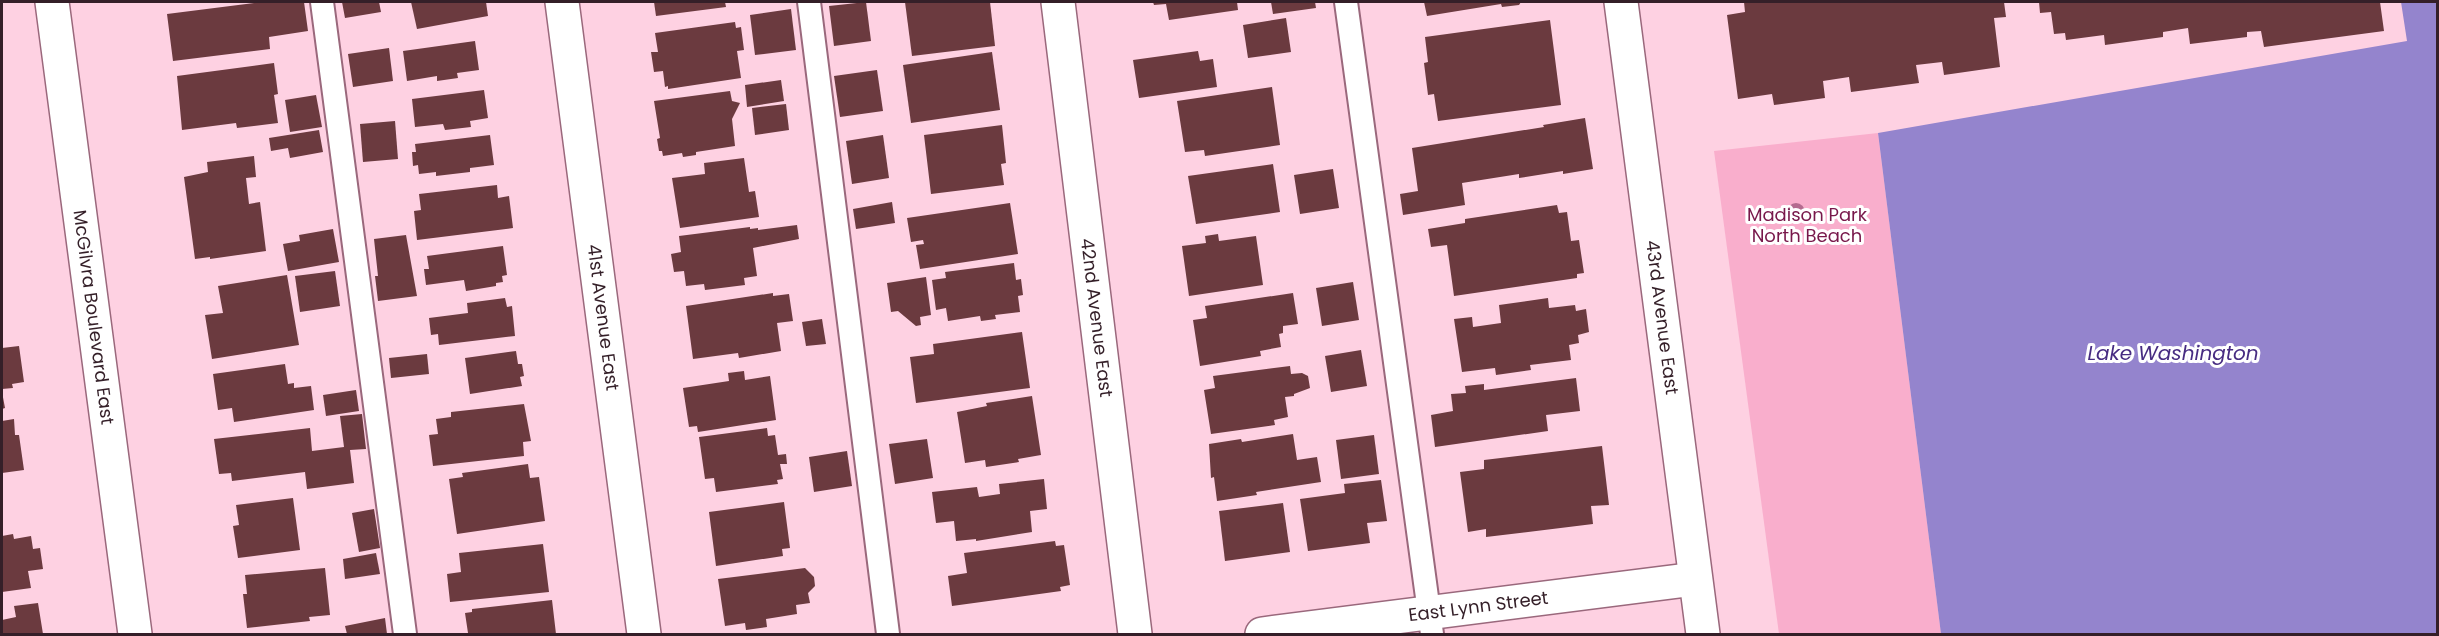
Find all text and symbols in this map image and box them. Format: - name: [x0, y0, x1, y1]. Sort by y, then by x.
- park label: Madison Park North Beach: [1747, 202, 1868, 248]
- street label: McGilvra Boulevard East: [67, 208, 120, 426]
- street label: 42nd Avenue East: [1075, 237, 1119, 399]
- street label: 43rd Avenue East: [1640, 239, 1685, 396]
- street label: 41st Avenue East: [582, 242, 625, 392]
- water label: Lake Washington: [2087, 339, 2259, 367]
- street label: East Lynn Street: [1407, 585, 1550, 627]

